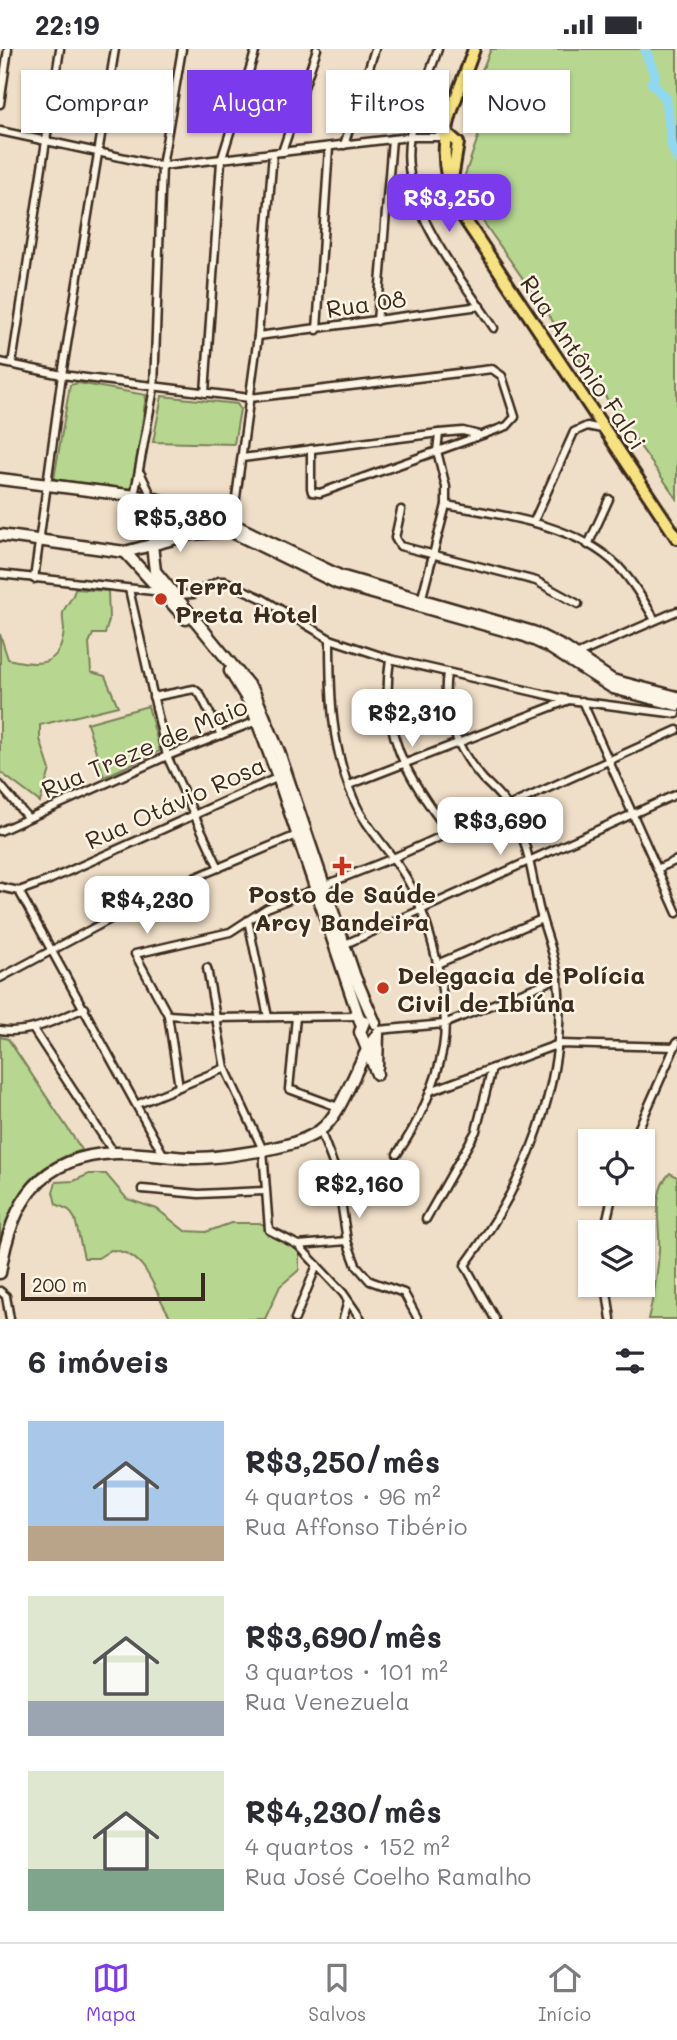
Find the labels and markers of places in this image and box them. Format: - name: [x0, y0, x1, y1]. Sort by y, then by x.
- pin: R$3,250: [384, 174, 514, 234]
- pin: R$5,380: [115, 495, 245, 554]
- place label: Terra Preta Hotel: [175, 570, 318, 629]
- marker: Terra Preta Hotel: [153, 591, 169, 607]
- pin: R$2,310: [347, 689, 477, 749]
- pin: R$3,690: [435, 797, 565, 857]
- marker: Posto de Saúde Arcy Bandeira: [332, 856, 352, 876]
- pin: R$4,230: [82, 877, 212, 936]
- place label: Posto de Saúde Arcy Bandeira: [248, 878, 436, 937]
- place label: Delegacia de Polícia Civil de Ibiúna: [397, 959, 645, 1018]
- marker: Delegacia de Polícia Civil de Ibiúna: [375, 980, 391, 996]
- pin: R$2,160: [294, 1161, 424, 1220]

